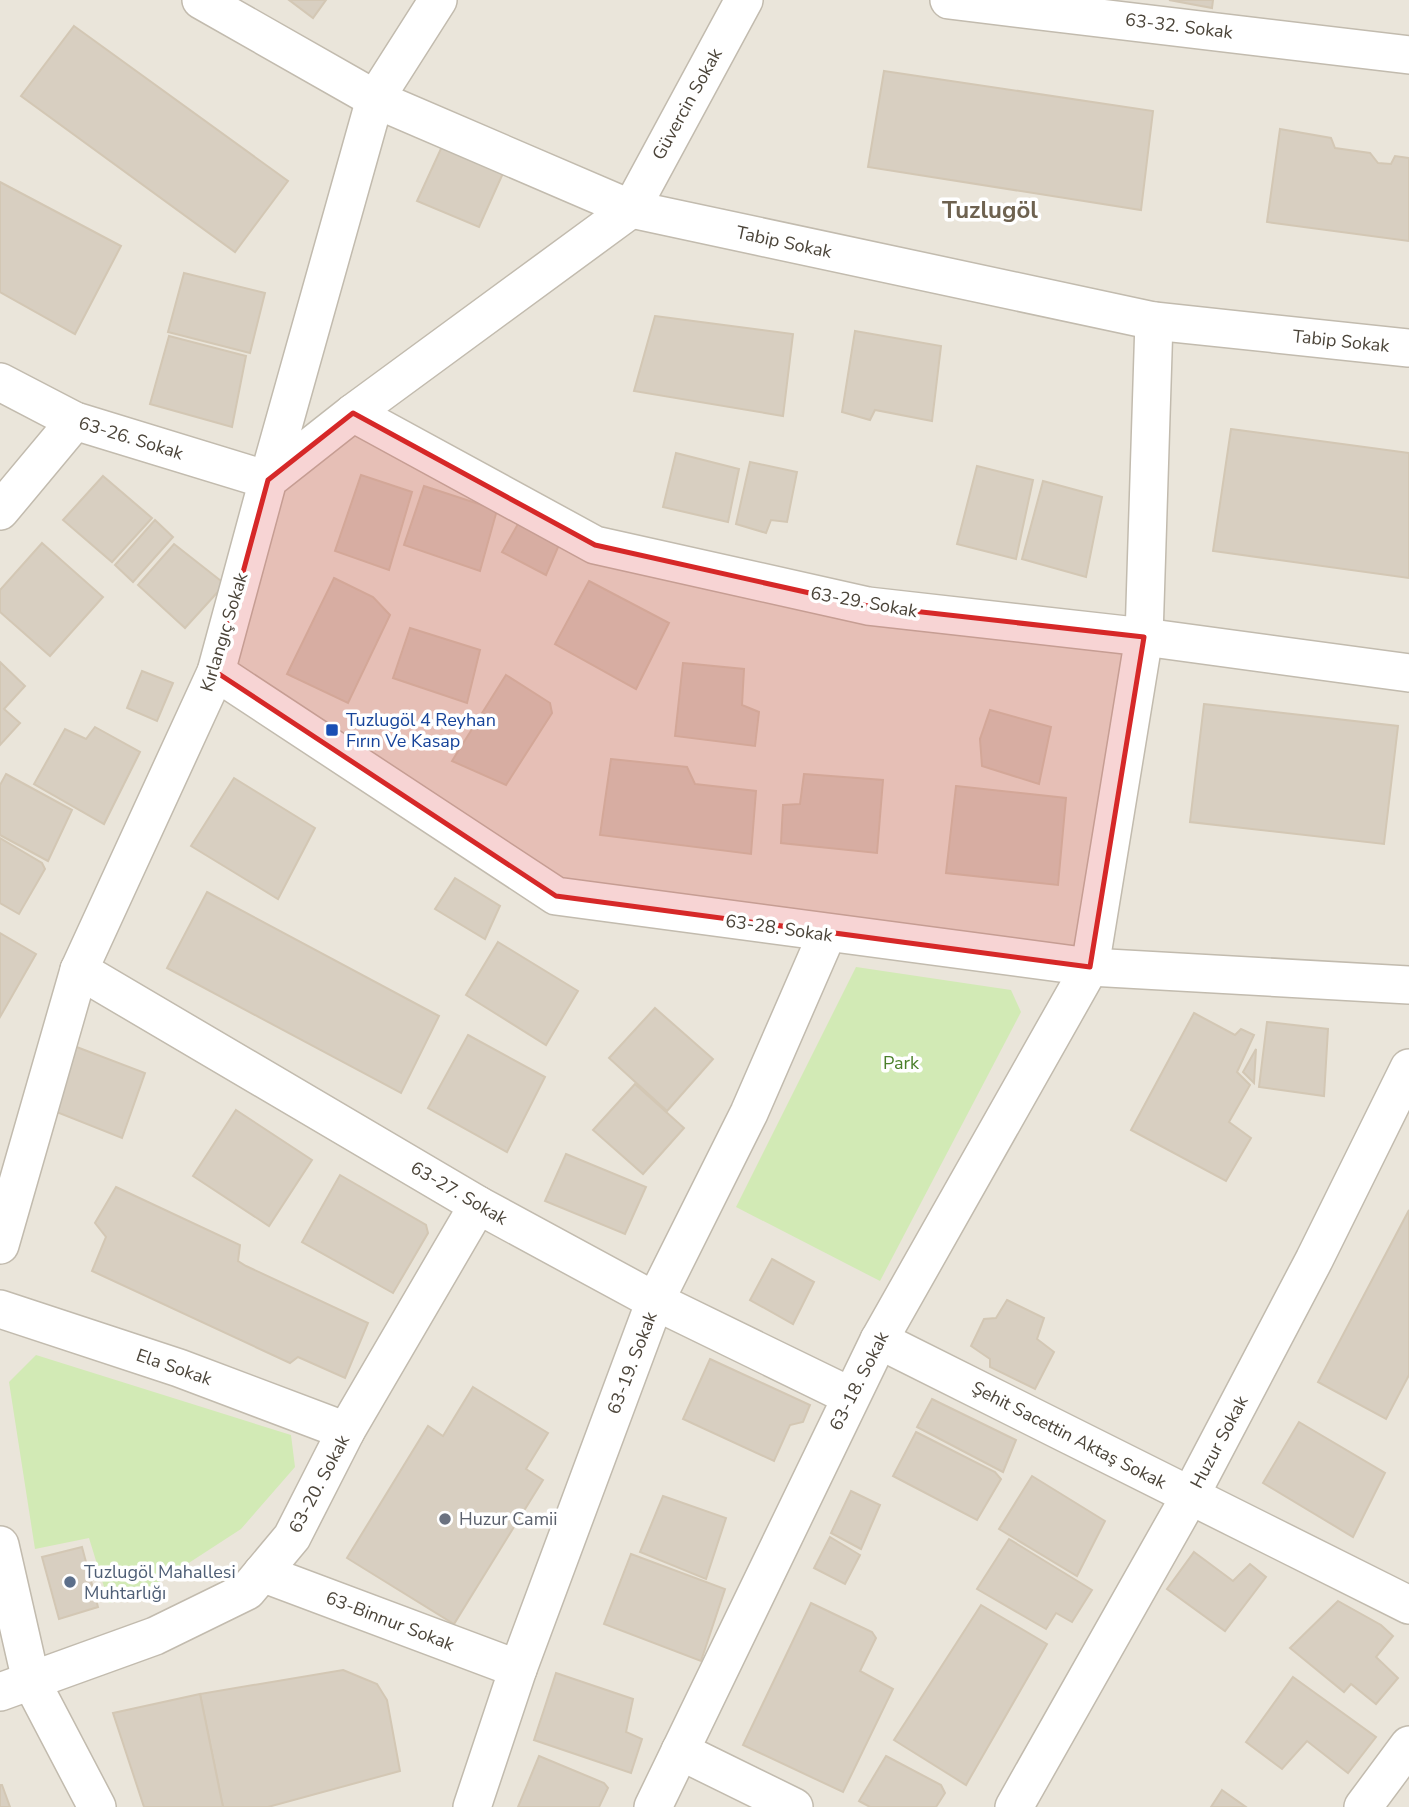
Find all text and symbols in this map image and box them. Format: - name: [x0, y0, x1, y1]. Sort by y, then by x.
- street label: 63-32. Sokak: [1124, 8, 1235, 45]
- street label: Güvercin Sokak: [646, 43, 728, 164]
- district label: Tuzlugöl: [942, 194, 1038, 226]
- street label: Tabip Sokak: [734, 220, 835, 264]
- street label: Tabip Sokak: [1291, 324, 1392, 358]
- street label: 63-26. Sokak: [76, 411, 187, 466]
- street label: Kırlangıç Sokak: [195, 569, 254, 694]
- street label: 63-29. Sokak: [809, 581, 920, 623]
- place label: Tuzlugöl 4 Reyhan Fırın Ve Kasap: [346, 708, 496, 753]
- marker: Tuzlugöl 4 Reyhan Fırın Ve Kasap: [324, 722, 340, 738]
- street label: 63-28. Sokak: [724, 909, 835, 948]
- park label: Park: [883, 1051, 920, 1075]
- street label: 63-27. Sokak: [406, 1156, 513, 1231]
- street label: 63-19. Sokak: [601, 1307, 663, 1418]
- street label: 63-18. Sokak: [824, 1327, 895, 1435]
- street label: Ela Sokak: [133, 1343, 216, 1391]
- street label: Şehit Sacettin Aktaş Sokak: [968, 1375, 1171, 1495]
- street label: Huzur Sokak: [1185, 1391, 1254, 1493]
- street label: 63-20. Sokak: [283, 1430, 355, 1537]
- place label: Huzur Camii: [459, 1507, 557, 1531]
- marker: Huzur Camii: [437, 1511, 453, 1527]
- place label: Tuzlugöl Mahallesi Muhtarlığı: [84, 1560, 236, 1605]
- marker: Tuzlugöl Mahallesi Muhtarlığı: [62, 1574, 78, 1590]
- street label: 63-Binnur Sokak: [322, 1585, 459, 1657]

